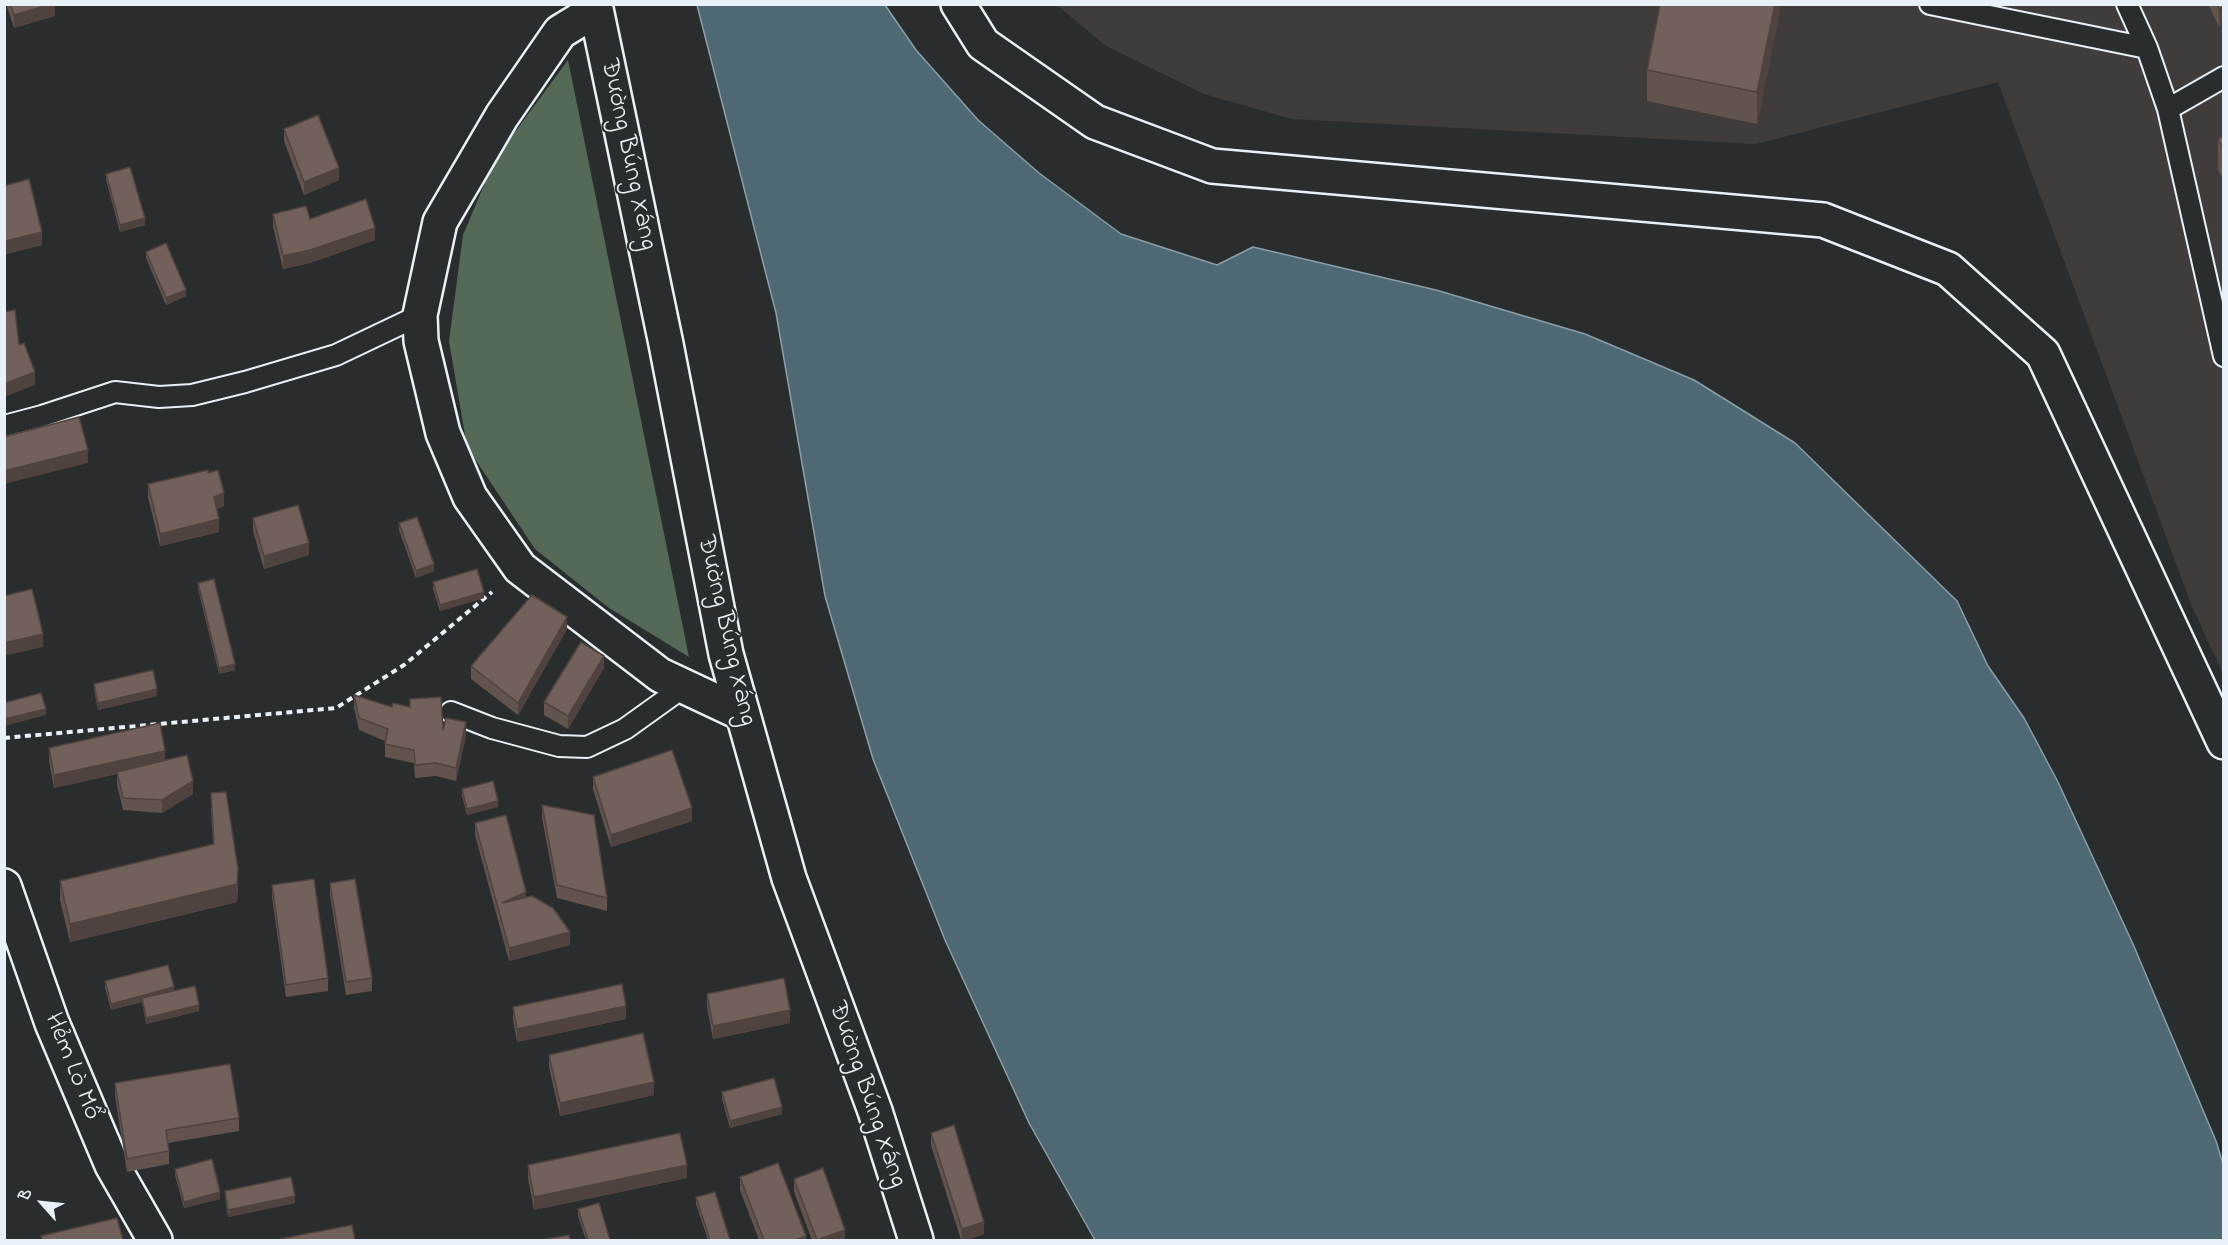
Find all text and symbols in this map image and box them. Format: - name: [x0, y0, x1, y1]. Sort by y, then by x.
- street label: Đường Búng Xáng: [592, 57, 662, 253]
- street label: Đường Búng Xáng: [688, 533, 762, 729]
- street label: Đường Búng Xáng: [820, 998, 912, 1192]
- street label: Hẻm Lò Mổ: [35, 1009, 107, 1125]
- north arrow: [12, 1173, 72, 1233]
- text: B: [13, 1185, 39, 1205]

